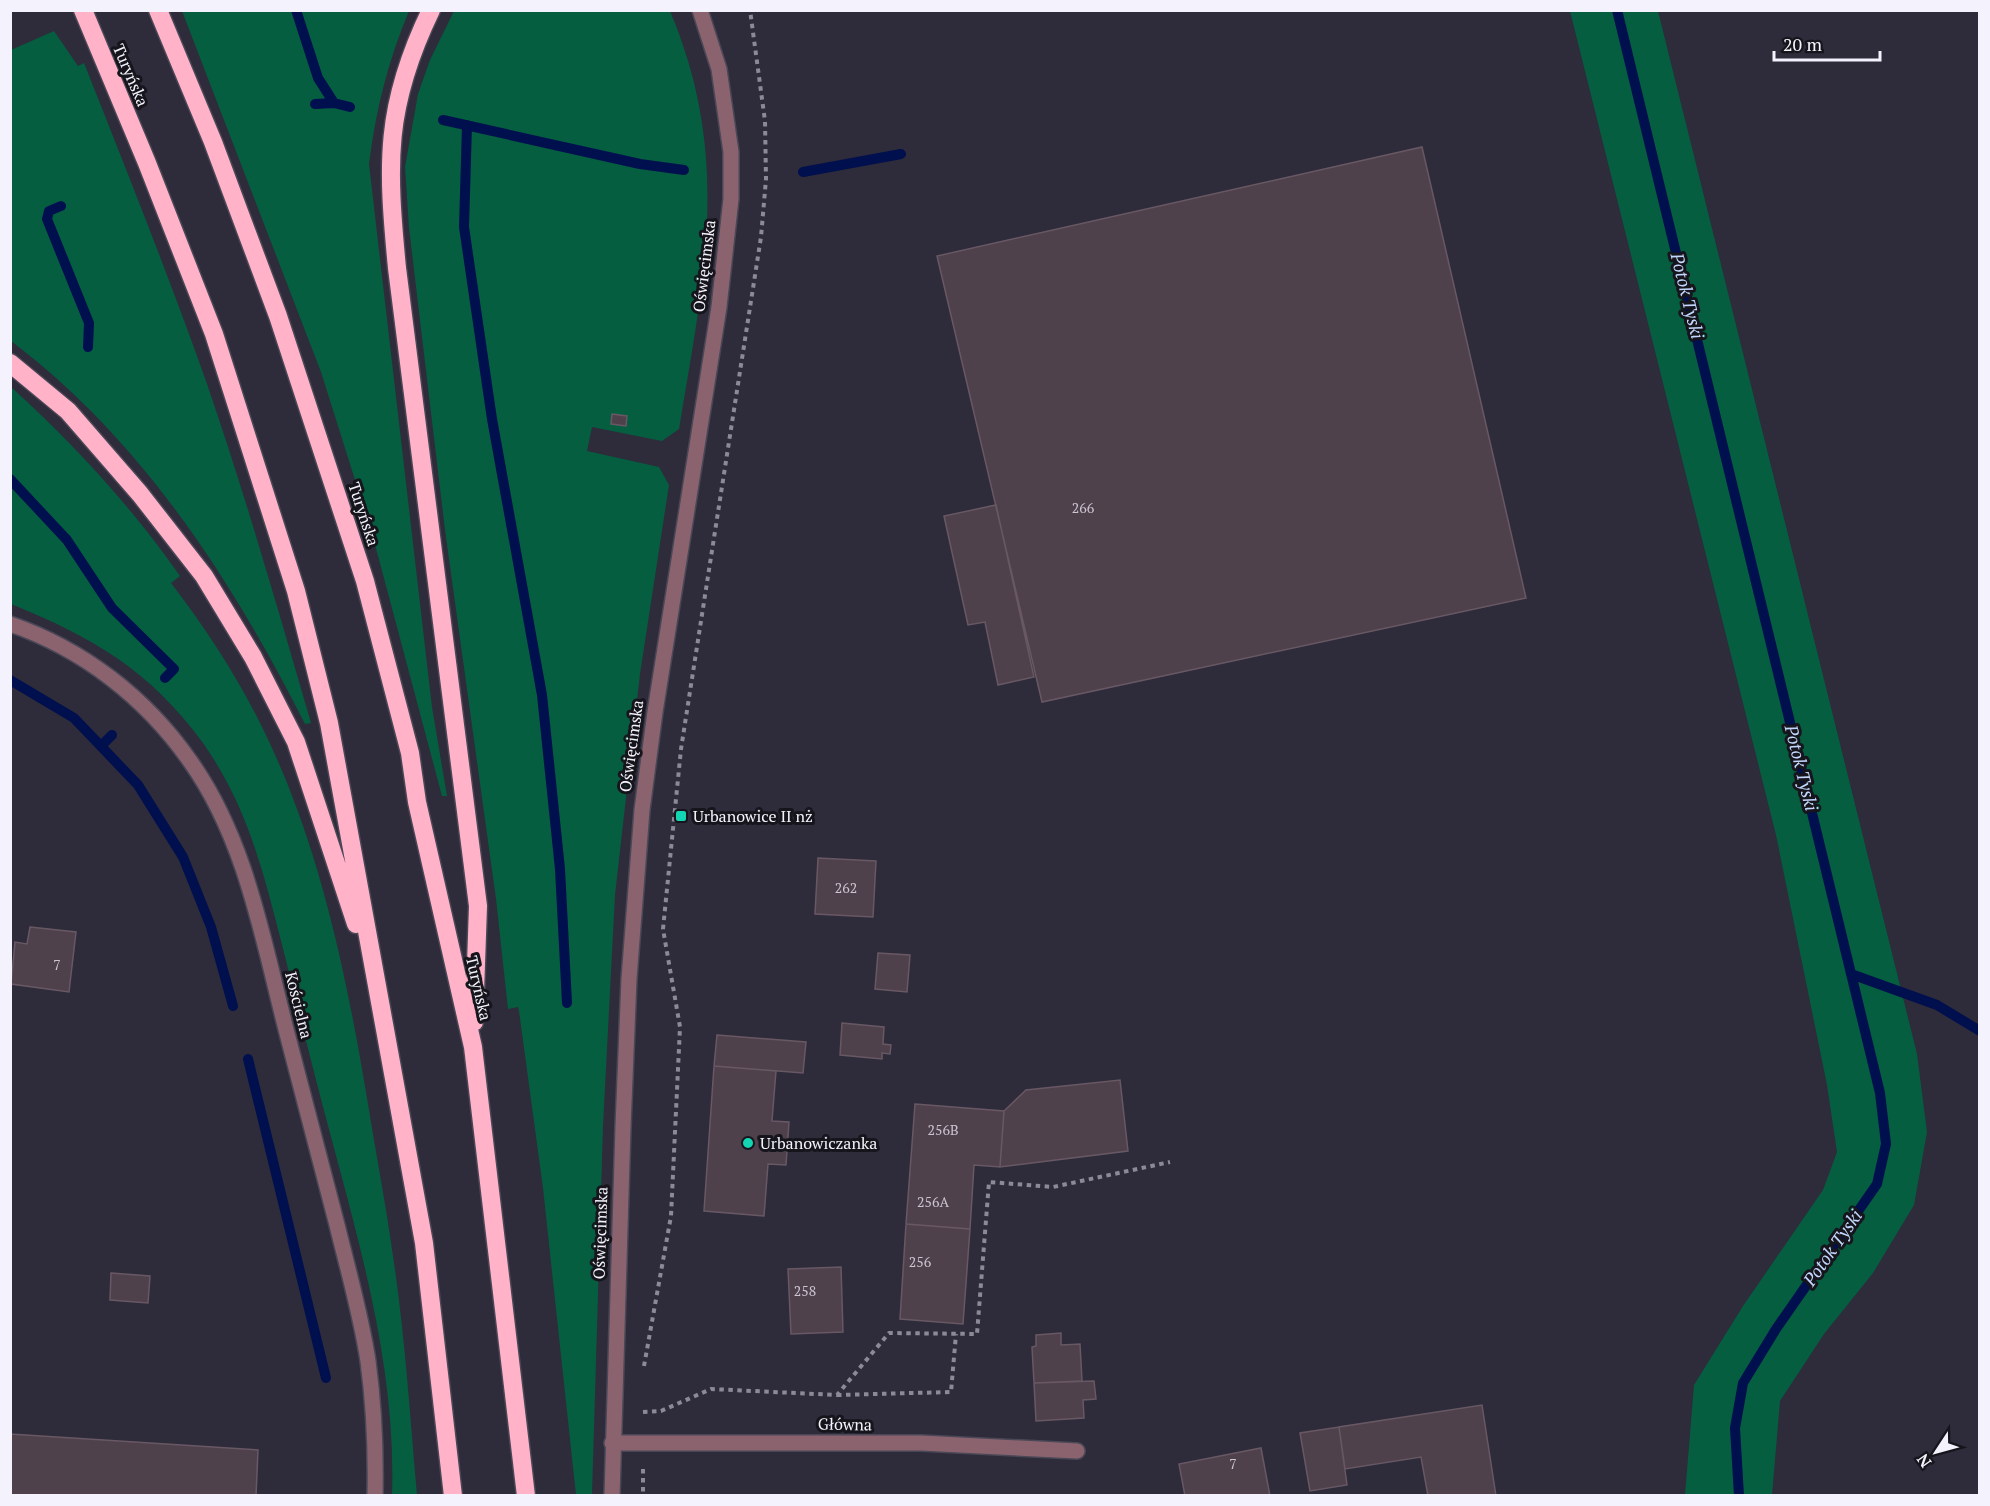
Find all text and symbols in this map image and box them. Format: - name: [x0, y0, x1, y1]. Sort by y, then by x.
- scale bar: [1774, 24, 1880, 62]
- text: 20 m: [1783, 32, 1823, 56]
- street label: Turyńska: [108, 40, 154, 110]
- street label: Oświęcimska: [687, 219, 721, 313]
- water label: Potok Tyski: [1665, 249, 1710, 341]
- street label: Turyńska: [343, 479, 385, 549]
- house number: 266: [1072, 498, 1095, 517]
- street label: Oświęcimska: [614, 699, 648, 793]
- water label: Potok Tyski: [1779, 721, 1824, 813]
- place label: Urbanowice II nż: [693, 805, 813, 827]
- marker: Urbanowice II nż: [674, 809, 688, 823]
- house number: 262: [835, 878, 857, 897]
- street label: Turyńska: [461, 953, 497, 1023]
- house number: 7: [53, 955, 61, 974]
- street label: Kościelna: [280, 969, 318, 1041]
- house number: 256B: [928, 1120, 959, 1139]
- place label: Urbanowiczanka: [760, 1132, 877, 1154]
- marker: Urbanowiczanka: [741, 1136, 755, 1150]
- street label: Oświęcimska: [587, 1186, 613, 1280]
- house number: 256A: [917, 1192, 949, 1211]
- water label: Potok Tyski: [1797, 1204, 1867, 1291]
- house number: 256: [909, 1252, 932, 1271]
- house number: 258: [794, 1281, 816, 1300]
- street label: Główna: [818, 1413, 872, 1435]
- north arrow: [1906, 1422, 1966, 1482]
- text: N: [1911, 1449, 1936, 1472]
- house number: 7: [1229, 1454, 1237, 1473]

